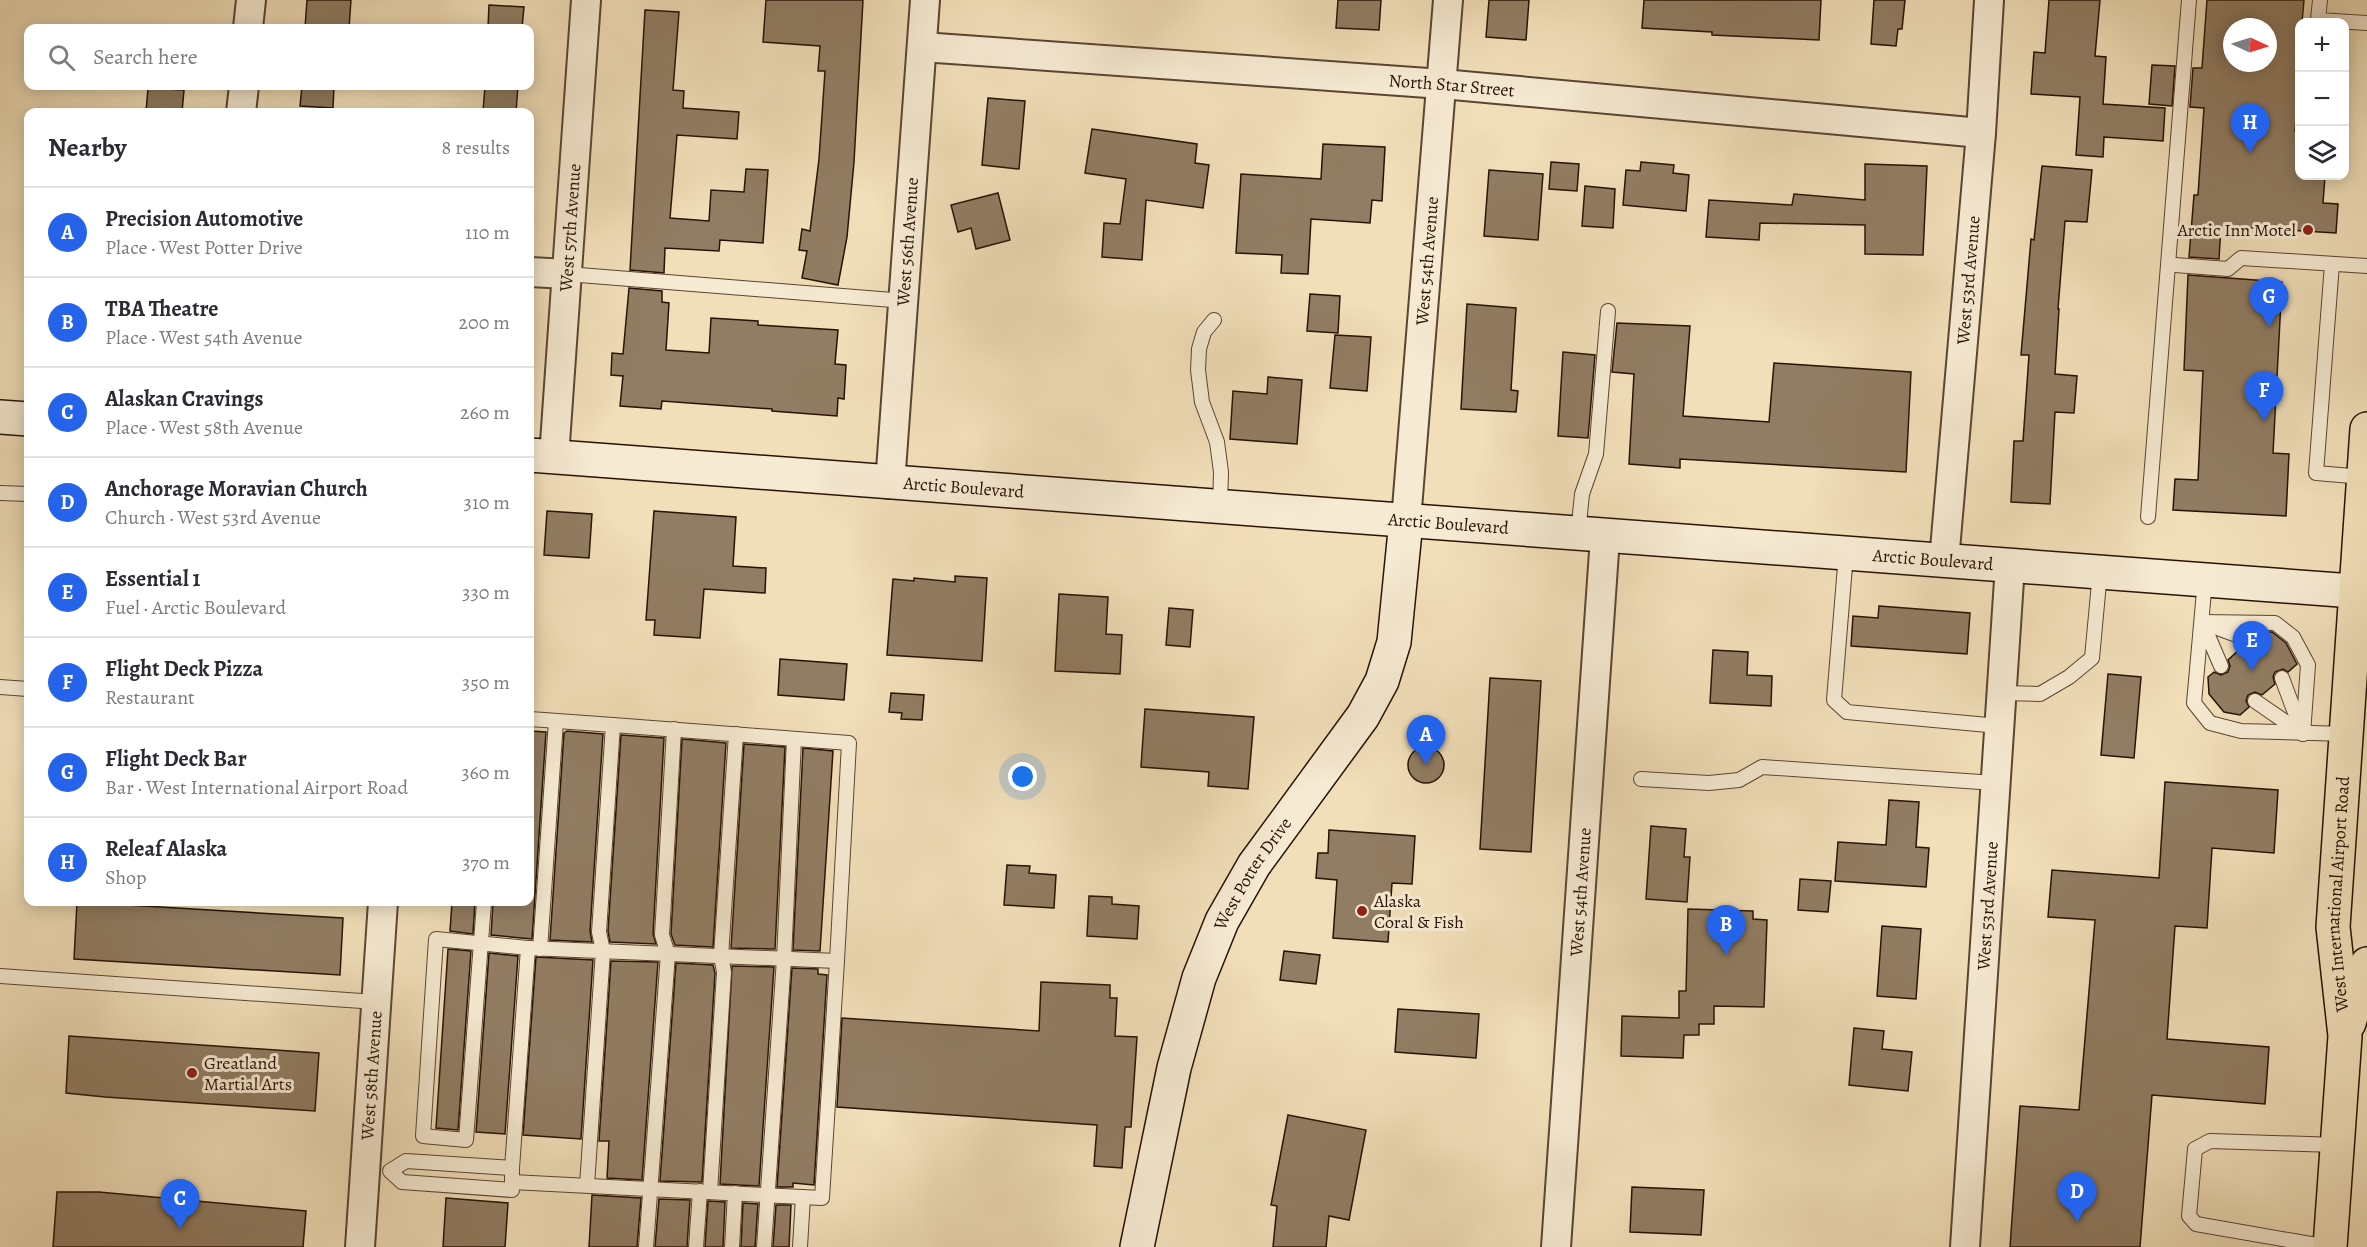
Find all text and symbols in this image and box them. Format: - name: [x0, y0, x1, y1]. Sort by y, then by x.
- north arrow: [2223, 18, 2277, 72]
- map controls: [2295, 18, 2349, 180]
- button: +: [2295, 18, 2349, 72]
- search box: [24, 24, 534, 90]
- icon: search: [45, 41, 78, 74]
- text: Search here: [93, 42, 198, 72]
- street label: North Star Street: [1388, 68, 1516, 103]
- button: −: [2295, 72, 2349, 126]
- pin: H: [2230, 104, 2270, 153]
- button: layers: [2295, 126, 2349, 180]
- text: Nearby: [48, 130, 127, 165]
- text: 8 results: [442, 134, 510, 161]
- street label: West 57th Avenue: [554, 163, 587, 293]
- street label: West 56th Avenue: [891, 176, 924, 308]
- street label: West 54th Avenue: [1410, 196, 1444, 327]
- text: Precision Automotive: [105, 204, 303, 234]
- street label: West 53rd Avenue: [1951, 215, 1986, 346]
- place label: Arctic Inn Motel: [2176, 218, 2297, 242]
- text: A: [61, 219, 74, 246]
- text: 110 m: [465, 219, 510, 246]
- marker: Arctic Inn Motel: [2301, 223, 2315, 237]
- text: Place · West Potter Drive: [105, 234, 303, 261]
- pin: G: [2250, 278, 2288, 327]
- text: TBA Theatre: [105, 294, 219, 324]
- text: B: [61, 309, 74, 336]
- text: 200 m: [459, 309, 510, 336]
- text: Place · West 54th Avenue: [105, 324, 302, 351]
- pin: F: [2244, 372, 2284, 421]
- text: Alaskan Cravings: [105, 384, 263, 414]
- text: C: [61, 399, 74, 426]
- text: 260 m: [460, 399, 510, 426]
- text: Place · West 58th Avenue: [105, 414, 303, 441]
- street label: Arctic Boulevard: [902, 471, 1025, 504]
- text: Anchorage Moravian Church: [105, 474, 368, 504]
- text: D: [61, 489, 74, 516]
- text: 310 m: [464, 489, 510, 516]
- text: Church · West 53rd Avenue: [105, 504, 321, 531]
- street label: Arctic Boulevard: [1386, 507, 1510, 540]
- street label: Arctic Boulevard: [1871, 543, 1995, 576]
- text: Essential 1: [105, 564, 200, 594]
- text: E: [62, 579, 73, 606]
- text: 330 m: [462, 579, 510, 606]
- text: Fuel · Arctic Boulevard: [105, 594, 286, 621]
- pin: E: [2232, 622, 2272, 671]
- text: Flight Deck Pizza: [105, 654, 263, 684]
- text: F: [62, 669, 73, 696]
- text: 350 m: [462, 669, 510, 696]
- text: Restaurant: [105, 684, 195, 711]
- pin: A: [1406, 716, 1446, 765]
- text: Flight Deck Bar: [105, 744, 247, 774]
- text: G: [61, 759, 74, 786]
- text: 360 m: [461, 759, 510, 786]
- your location: [1008, 762, 1037, 791]
- text: Bar · West International Airport Road: [105, 774, 408, 801]
- street label: West International Airport Road: [2321, 775, 2355, 1014]
- street label: West Potter Drive: [1207, 812, 1297, 934]
- street label: West 54th Avenue: [1564, 827, 1597, 958]
- text: Releaf Alaska: [105, 834, 227, 864]
- street label: West 53rd Avenue: [1971, 840, 2004, 972]
- text: H: [60, 849, 75, 876]
- text: 370 m: [462, 849, 510, 876]
- text: Shop: [105, 864, 147, 891]
- place label: Alaska Coral & Fish: [1373, 889, 1464, 934]
- marker: Alaska Coral & Fish: [1355, 904, 1369, 918]
- pin: B: [1706, 906, 1746, 955]
- street label: West 58th Avenue: [355, 1010, 388, 1142]
- place label: Greatland Martial Arts: [204, 1051, 292, 1096]
- marker: Greatland Martial Arts: [185, 1066, 199, 1080]
- pin: D: [2058, 1172, 2096, 1222]
- pin: C: [160, 1180, 200, 1229]

